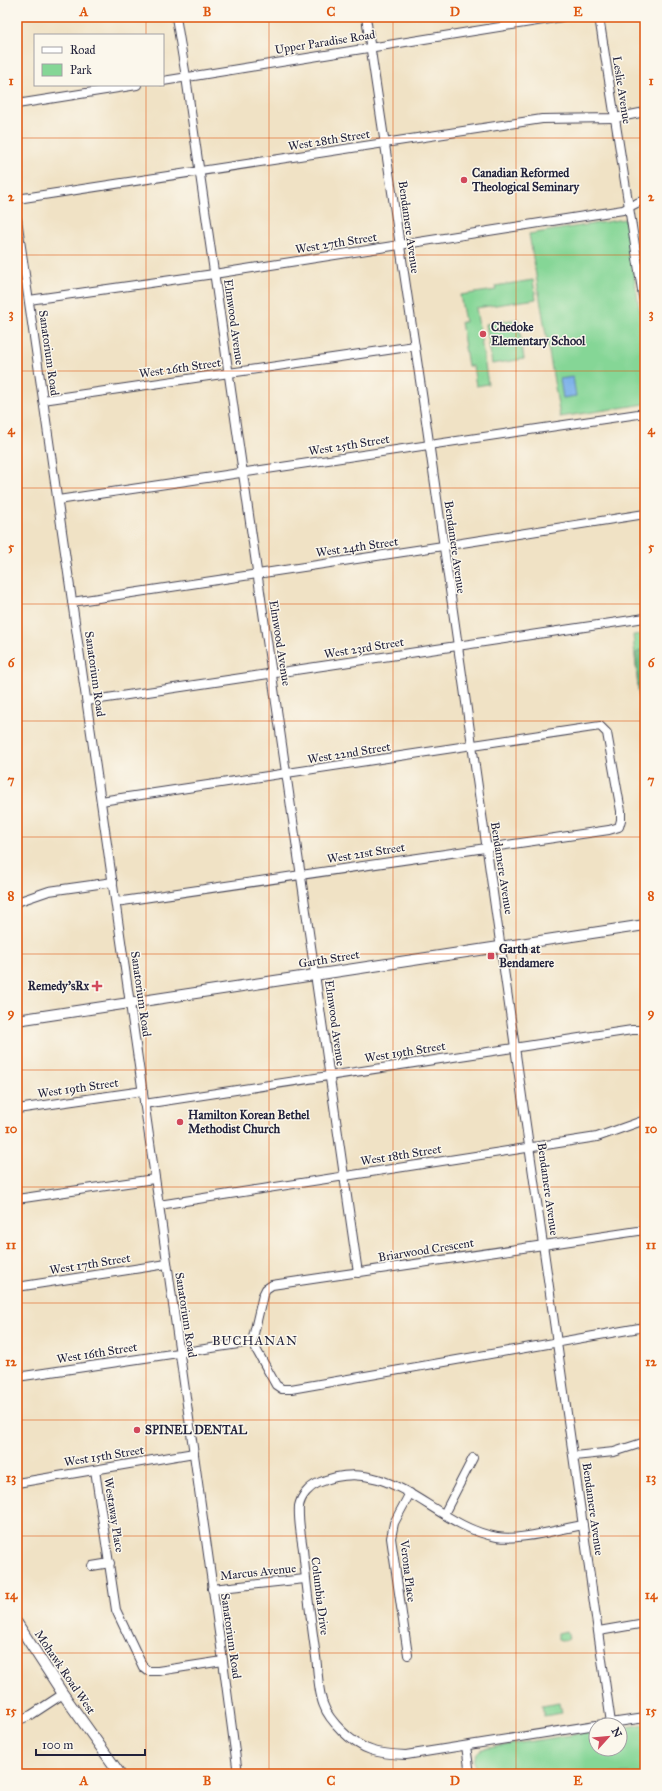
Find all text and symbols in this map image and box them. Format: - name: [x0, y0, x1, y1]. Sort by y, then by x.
- text: A: [79, 4, 89, 20]
- text: B: [203, 4, 212, 20]
- text: C: [327, 4, 336, 20]
- text: D: [450, 4, 460, 20]
- text: E: [573, 4, 583, 20]
- street label: Upper Paradise Road: [274, 27, 376, 57]
- legend: [34, 34, 164, 86]
- text: Road: [70, 43, 96, 57]
- street label: Leslie Avenue: [610, 55, 634, 125]
- text: Park: [70, 63, 92, 77]
- text: 1: [8, 73, 14, 89]
- text: 1: [648, 73, 654, 89]
- street label: West 28th Street: [287, 126, 372, 153]
- place label: Canadian Reformed Theological Seminary: [471, 166, 580, 195]
- marker: Canadian Reformed Theological Seminary: [459, 175, 469, 185]
- street label: Bendamere Avenue: [396, 180, 422, 274]
- text: 2: [8, 189, 15, 205]
- text: 2: [648, 189, 655, 205]
- street label: West 27th Street: [294, 230, 379, 256]
- street label: Elmwood Avenue: [221, 278, 247, 366]
- text: 3: [8, 306, 14, 322]
- text: 3: [648, 306, 654, 322]
- street label: Sanatorium Road: [36, 309, 62, 397]
- place label: Chedoke Elementary School: [491, 320, 586, 349]
- marker: Chedoke Elementary School: [478, 329, 488, 339]
- street label: West 26th Street: [138, 355, 223, 381]
- text: 4: [7, 422, 15, 438]
- text: 4: [647, 422, 655, 438]
- street label: West 25th Street: [307, 432, 391, 458]
- street label: Bendamere Avenue: [442, 500, 468, 594]
- street label: West 24th Street: [315, 534, 400, 560]
- text: 5: [8, 539, 15, 555]
- text: 5: [648, 539, 655, 555]
- street label: Elmwood Avenue: [266, 599, 294, 687]
- street label: Sanatorium Road: [82, 630, 108, 718]
- street label: West 23rd Street: [323, 635, 406, 661]
- text: 6: [8, 655, 16, 671]
- text: 6: [648, 655, 656, 671]
- street label: West 22nd Street: [307, 739, 392, 766]
- text: 7: [8, 772, 15, 788]
- text: 7: [648, 772, 655, 788]
- street label: Bendamere Avenue: [488, 821, 516, 915]
- street label: West 21st Street: [326, 840, 407, 866]
- text: 8: [8, 888, 15, 904]
- text: 8: [648, 888, 655, 904]
- place label: Garth at Bendamere: [499, 942, 554, 970]
- street label: Garth Street: [297, 947, 361, 971]
- street label: Sanatorium Road: [128, 950, 154, 1038]
- marker: Garth at Bendamere: [486, 951, 496, 961]
- place label: Remedy'sRx: [28, 979, 90, 994]
- street label: Elmwood Avenue: [322, 979, 348, 1067]
- marker: Remedy'sRx: [92, 981, 102, 991]
- text: 9: [8, 1005, 15, 1021]
- text: 9: [648, 1005, 655, 1021]
- street label: West 19th Street: [364, 1039, 447, 1065]
- street label: West 19th Street: [37, 1075, 120, 1101]
- place label: Hamilton Korean Bethel Methodist Church: [188, 1108, 310, 1136]
- marker: Hamilton Korean Bethel Methodist Church: [175, 1117, 185, 1127]
- text: 10: [5, 1121, 18, 1137]
- text: 10: [645, 1121, 658, 1137]
- street label: West 18th Street: [360, 1142, 443, 1168]
- street label: Bendamere Avenue: [535, 1142, 561, 1236]
- street label: Briarwood Crescent: [377, 1235, 476, 1264]
- text: 11: [6, 1237, 16, 1253]
- text: 11: [646, 1237, 656, 1253]
- street label: West 17th Street: [49, 1251, 132, 1277]
- street label: Sanatorium Road: [172, 1271, 200, 1359]
- district label: BUCHANAN: [212, 1333, 298, 1349]
- street label: West 16th Street: [56, 1340, 139, 1366]
- text: 12: [5, 1354, 17, 1370]
- text: 12: [645, 1354, 657, 1370]
- place label: SPINEL DENTAL: [145, 1423, 247, 1437]
- marker: SPINEL DENTAL: [132, 1425, 142, 1435]
- street label: West 15th Street: [63, 1443, 146, 1469]
- street label: Bendamere Avenue: [580, 1462, 606, 1556]
- text: 13: [6, 1470, 16, 1486]
- text: 13: [646, 1470, 656, 1486]
- street label: Westaway Place: [101, 1477, 127, 1553]
- street label: Verona Place: [397, 1538, 419, 1603]
- street label: Columbia Drive: [308, 1556, 332, 1636]
- street label: Marcus Avenue: [219, 1561, 297, 1583]
- text: 14: [5, 1587, 18, 1603]
- text: 14: [645, 1587, 658, 1603]
- street label: Sanatorium Road: [218, 1592, 244, 1680]
- street label: Mohawk Road West: [32, 1627, 99, 1717]
- text: 15: [5, 1703, 17, 1719]
- text: 15: [645, 1703, 657, 1719]
- north arrow: [588, 1717, 628, 1757]
- text: N: [609, 1726, 625, 1740]
- scale bar: [36, 1731, 145, 1757]
- text: 100 m: [42, 1738, 73, 1752]
- text: A: [79, 1773, 89, 1789]
- text: B: [203, 1773, 212, 1789]
- text: C: [327, 1773, 336, 1789]
- text: D: [450, 1773, 460, 1789]
- text: E: [573, 1773, 583, 1789]

